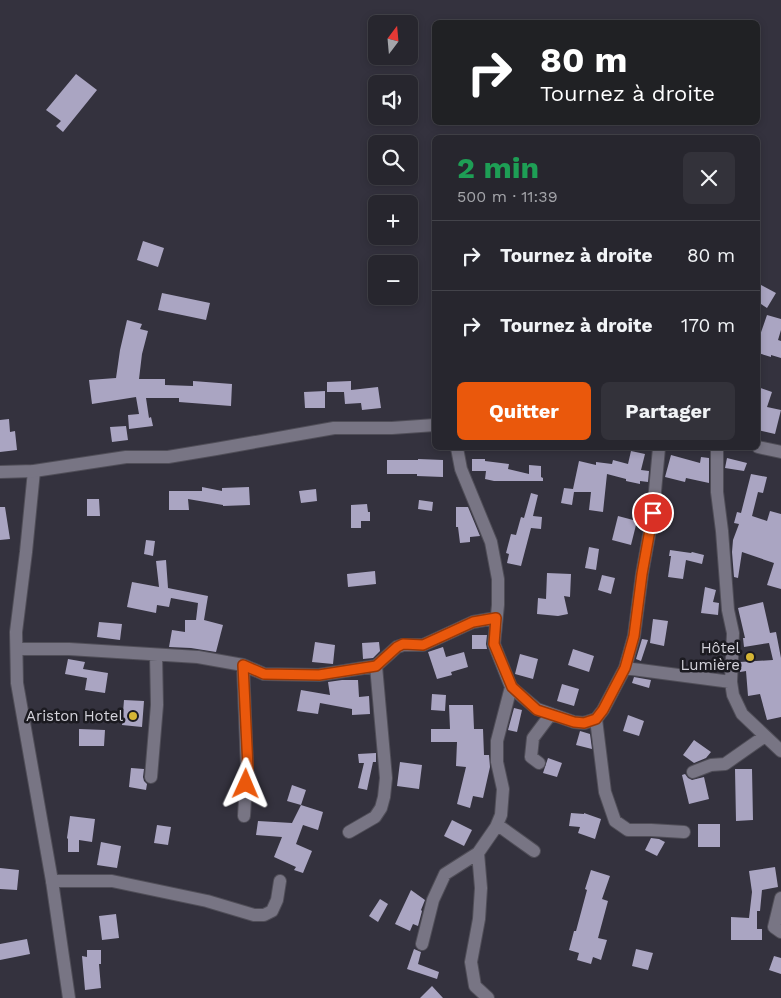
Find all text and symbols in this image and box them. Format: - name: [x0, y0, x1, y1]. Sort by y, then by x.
- north arrow: [368, 15, 418, 65]
- map controls: [368, 15, 418, 305]
- text: 80 m: [540, 39, 627, 81]
- icon: right: [457, 40, 522, 105]
- button: sound: [368, 75, 418, 125]
- text: Tournez à droite: [540, 81, 715, 106]
- button: search: [368, 135, 418, 185]
- text: 2 min: [457, 150, 539, 185]
- button: close: [683, 152, 735, 204]
- text: 500 m · 11:39: [457, 187, 558, 206]
- button: +: [368, 195, 418, 245]
- icon: right: [457, 242, 485, 270]
- text: Tournez à droite: [500, 244, 652, 267]
- text: 80 m: [687, 244, 735, 267]
- button: −: [368, 255, 418, 305]
- icon: right: [457, 312, 485, 340]
- text: Tournez à droite: [500, 314, 652, 337]
- text: 170 m: [681, 314, 735, 337]
- button: Quitter: [457, 382, 591, 440]
- button: Partager: [601, 382, 735, 440]
- pin: [632, 492, 674, 534]
- icon: arrive: [639, 499, 667, 527]
- place label: Hôtel Lumière: [680, 639, 740, 674]
- marker: Hôtel Lumière: [744, 651, 756, 663]
- place label: Ariston Hotel: [26, 707, 123, 725]
- marker: Ariston Hotel: [127, 710, 139, 722]
- position arrow: [219, 757, 271, 809]

